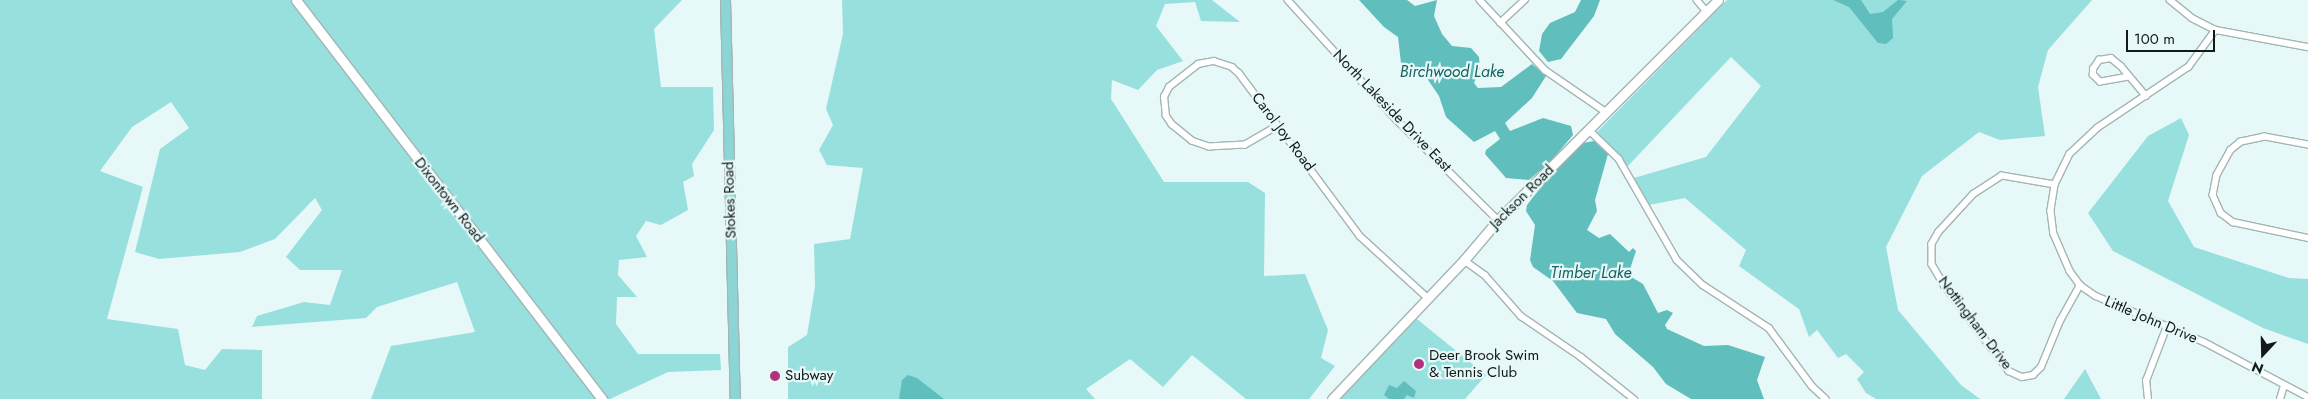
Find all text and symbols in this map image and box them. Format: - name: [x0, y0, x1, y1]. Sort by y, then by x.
- scale bar: [2128, 20, 2217, 52]
- text: 100 m: [2134, 28, 2175, 50]
- street label: North Lakeside Drive East: [1329, 46, 1455, 176]
- water label: Birchwood Lake: [1400, 62, 1504, 82]
- street label: Carol Joy Road: [1248, 89, 1318, 175]
- street label: Dixontown Road: [410, 154, 488, 246]
- street label: Stokes Road: [720, 161, 740, 239]
- street label: Jackson Road: [1486, 161, 1558, 233]
- water label: Timber Lake: [1551, 263, 1631, 283]
- street label: Nottingham Drive: [1934, 273, 2016, 373]
- street label: Little John Drive: [2102, 292, 2200, 348]
- north arrow: [2238, 329, 2288, 379]
- place label: Deer Brook Swim & Tennis Club: [1429, 346, 1539, 381]
- text: N: [2249, 357, 2266, 379]
- marker: Deer Brook Swim & Tennis Club: [1413, 358, 1425, 370]
- place label: Subway: [785, 367, 833, 385]
- marker: Subway: [769, 370, 781, 382]

